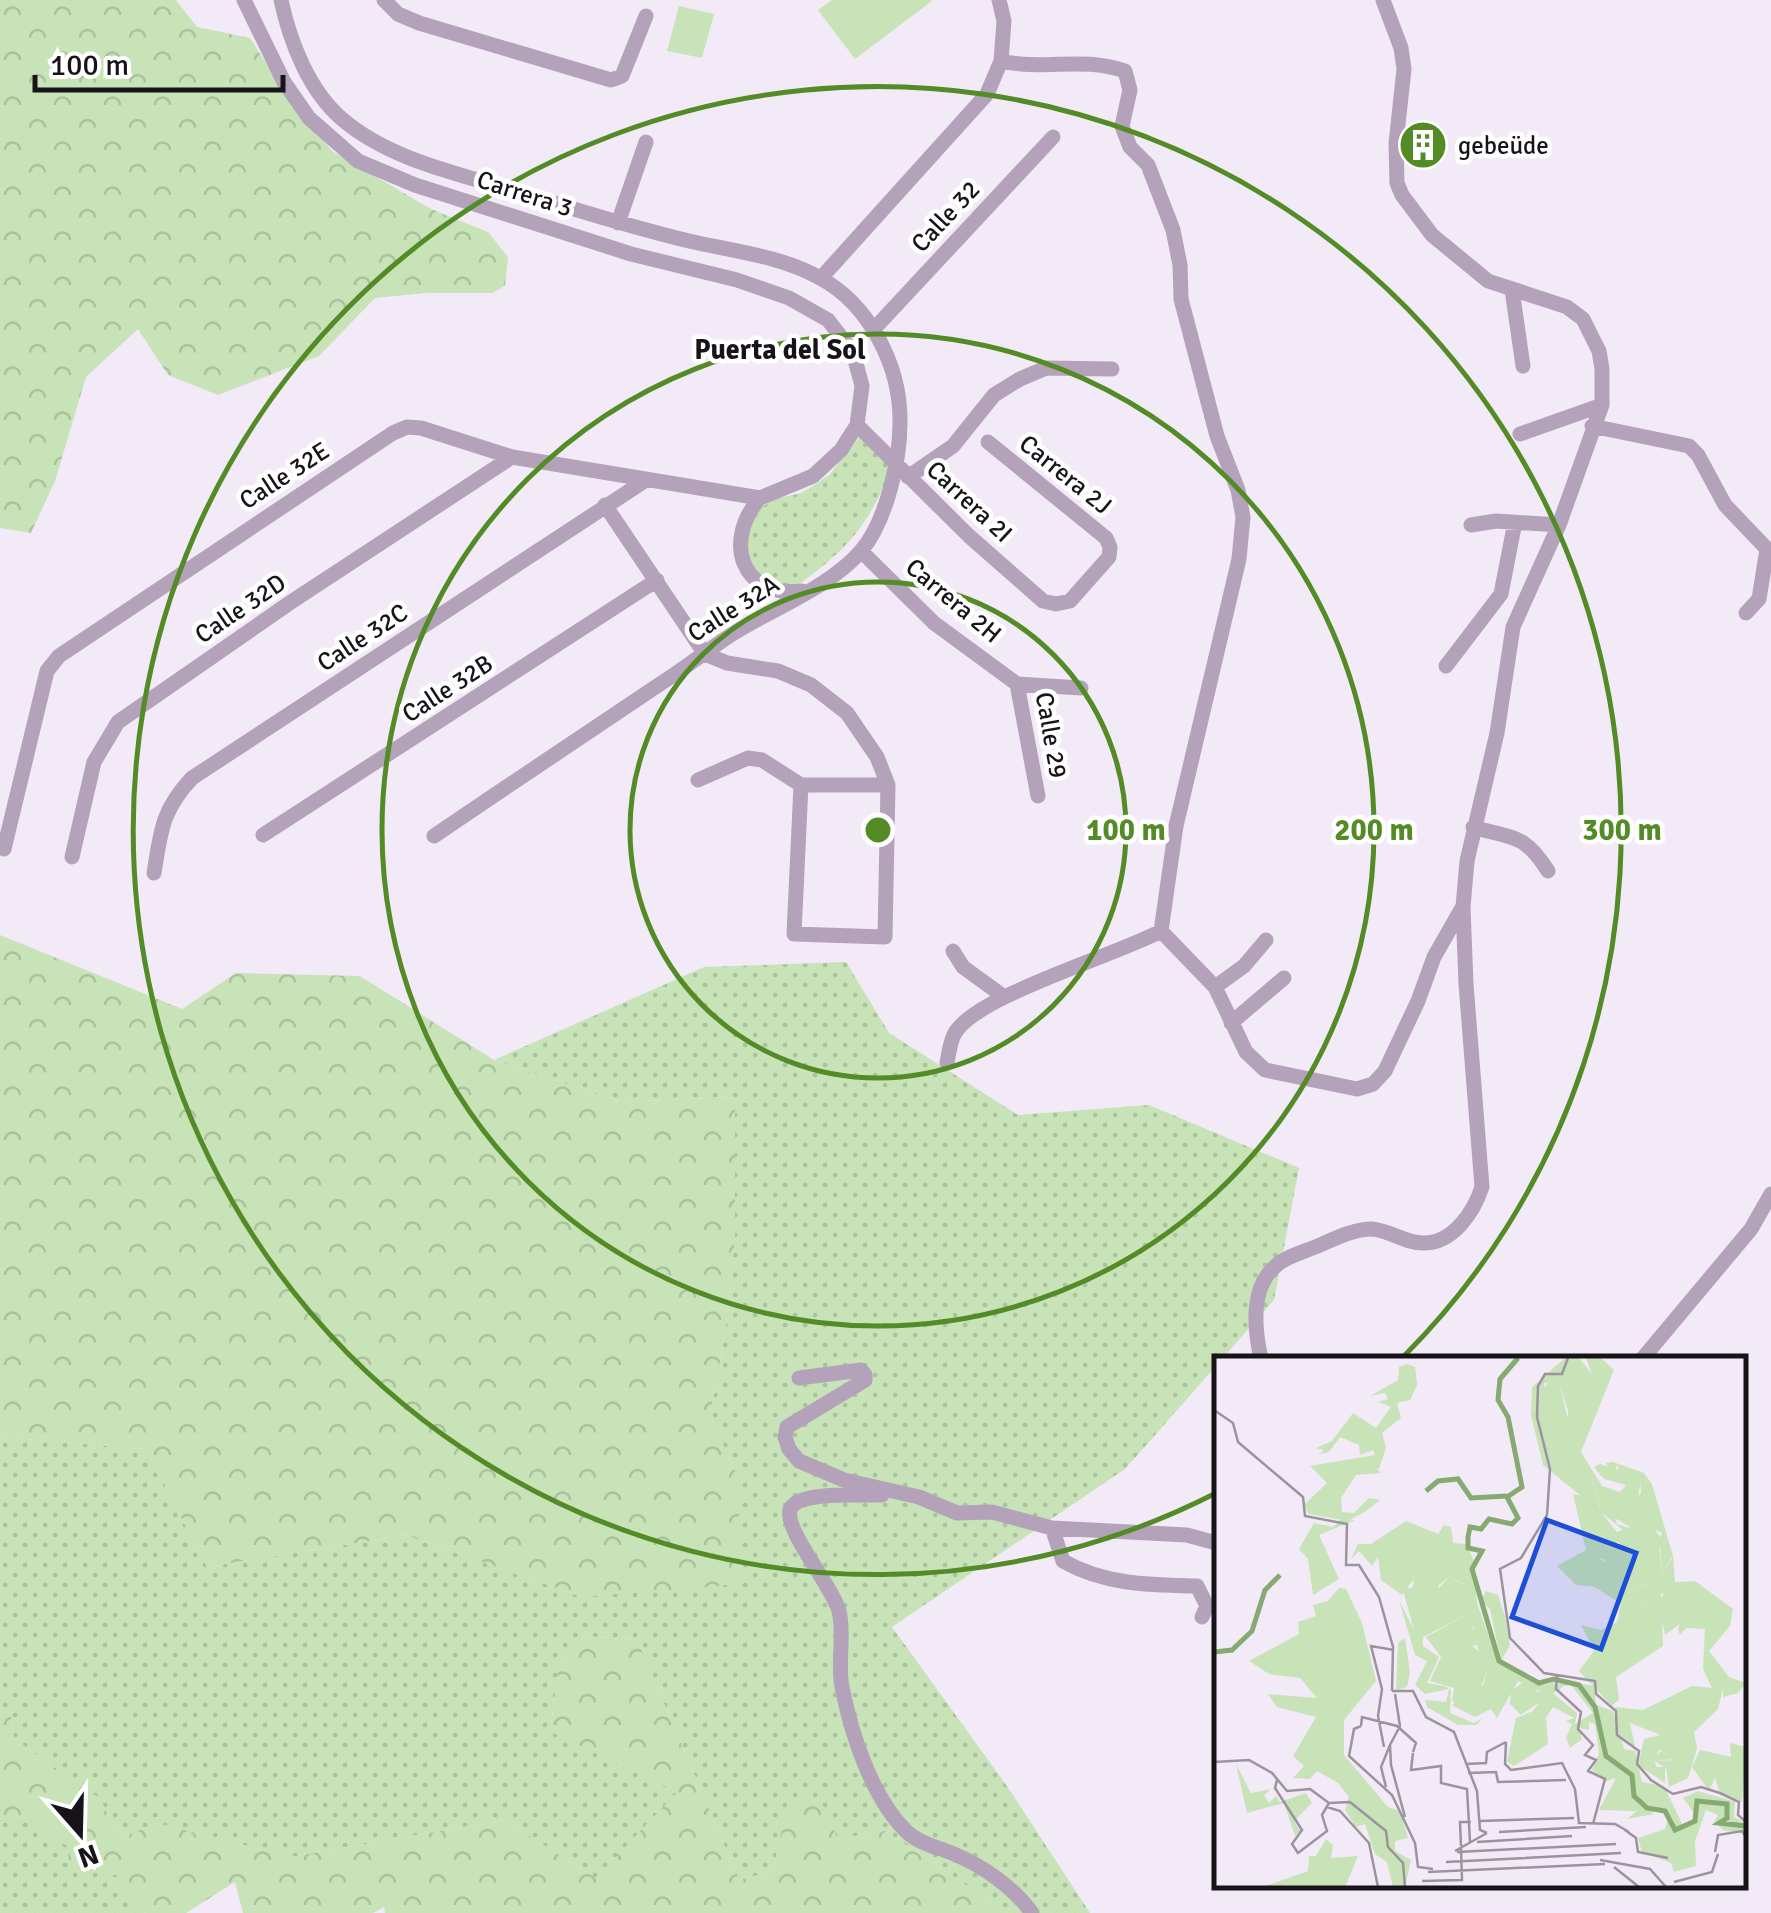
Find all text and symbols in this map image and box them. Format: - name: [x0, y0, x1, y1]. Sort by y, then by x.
- scale bar: [35, 30, 282, 92]
- text: 100 m: [50, 47, 129, 84]
- building icon: gebeüde: [1397, 119, 1449, 171]
- place label: gebeüde: [1458, 130, 1549, 161]
- street label: Carrera 3: [473, 163, 577, 223]
- street label: Calle 32: [904, 174, 986, 259]
- district label: Puerta del Sol: [694, 333, 866, 367]
- street label: Carrera 2J: [1013, 428, 1118, 521]
- street label: Calle 32E: [234, 435, 335, 516]
- street label: Carrera 2I: [920, 454, 1019, 549]
- street label: Carrera 2H: [899, 551, 1008, 649]
- street label: Calle 32D: [189, 567, 292, 650]
- street label: Calle 32A: [682, 568, 785, 649]
- street label: Calle 32C: [311, 597, 413, 678]
- street label: Calle 32B: [396, 648, 498, 729]
- street label: Calle 29: [1029, 690, 1074, 781]
- centre of rings: [860, 812, 896, 848]
- text: 100 m: [1086, 812, 1166, 849]
- text: 200 m: [1334, 812, 1414, 849]
- text: 300 m: [1582, 812, 1662, 849]
- inset map: [1214, 1356, 1746, 1888]
- north arrow: [30, 1783, 130, 1883]
- text: N: [73, 1836, 103, 1875]

